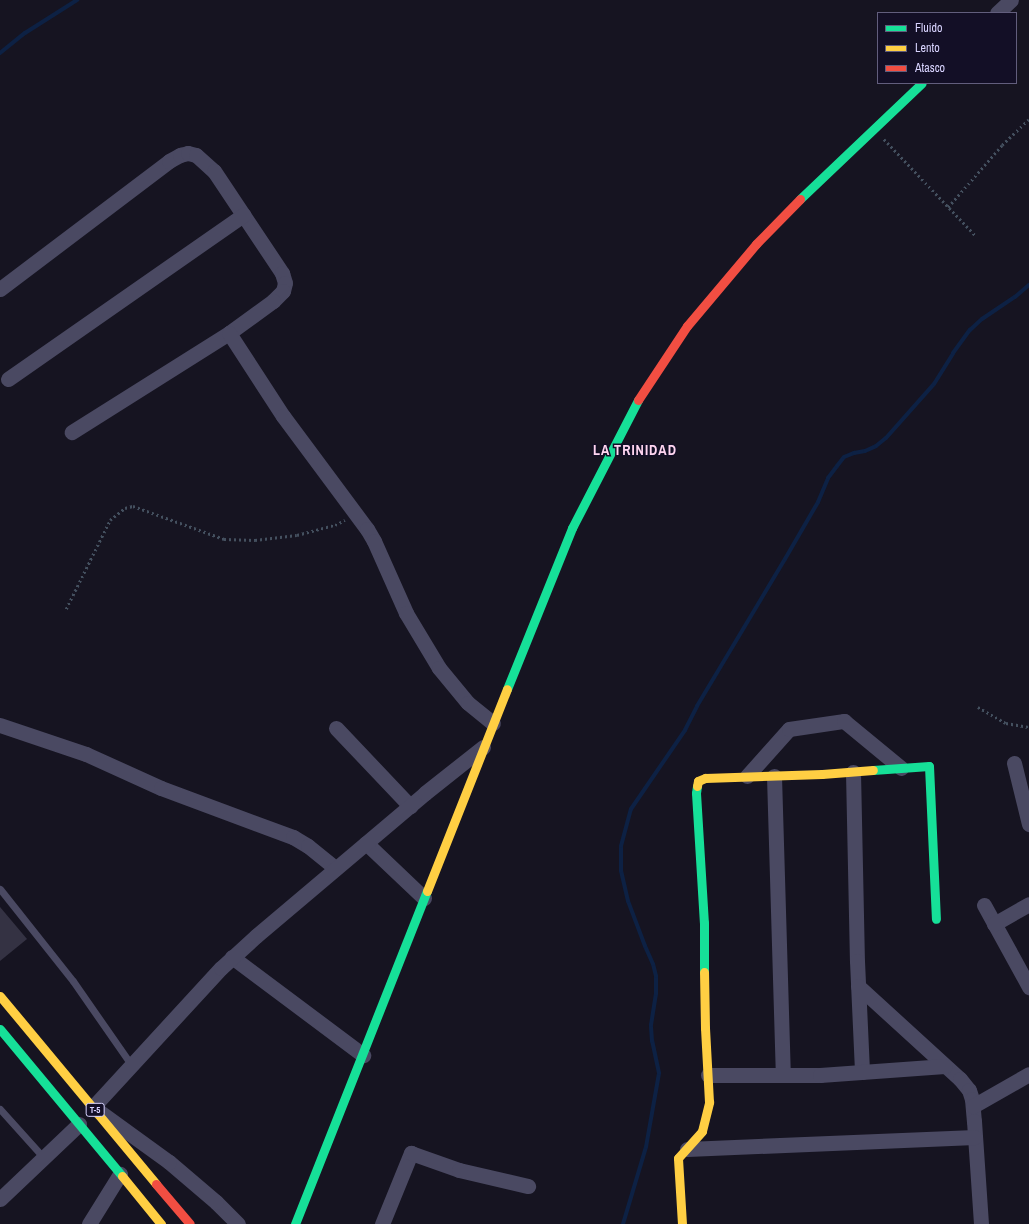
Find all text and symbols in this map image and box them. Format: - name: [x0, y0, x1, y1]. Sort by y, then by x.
- legend: [877, 12, 1017, 84]
- text: Fluido: [915, 20, 942, 36]
- text: Lento: [915, 40, 940, 56]
- text: Atasco: [915, 60, 945, 76]
- district label: LA TRINIDAD: [593, 442, 677, 458]
- road number: T-5: [85, 1103, 105, 1117]

